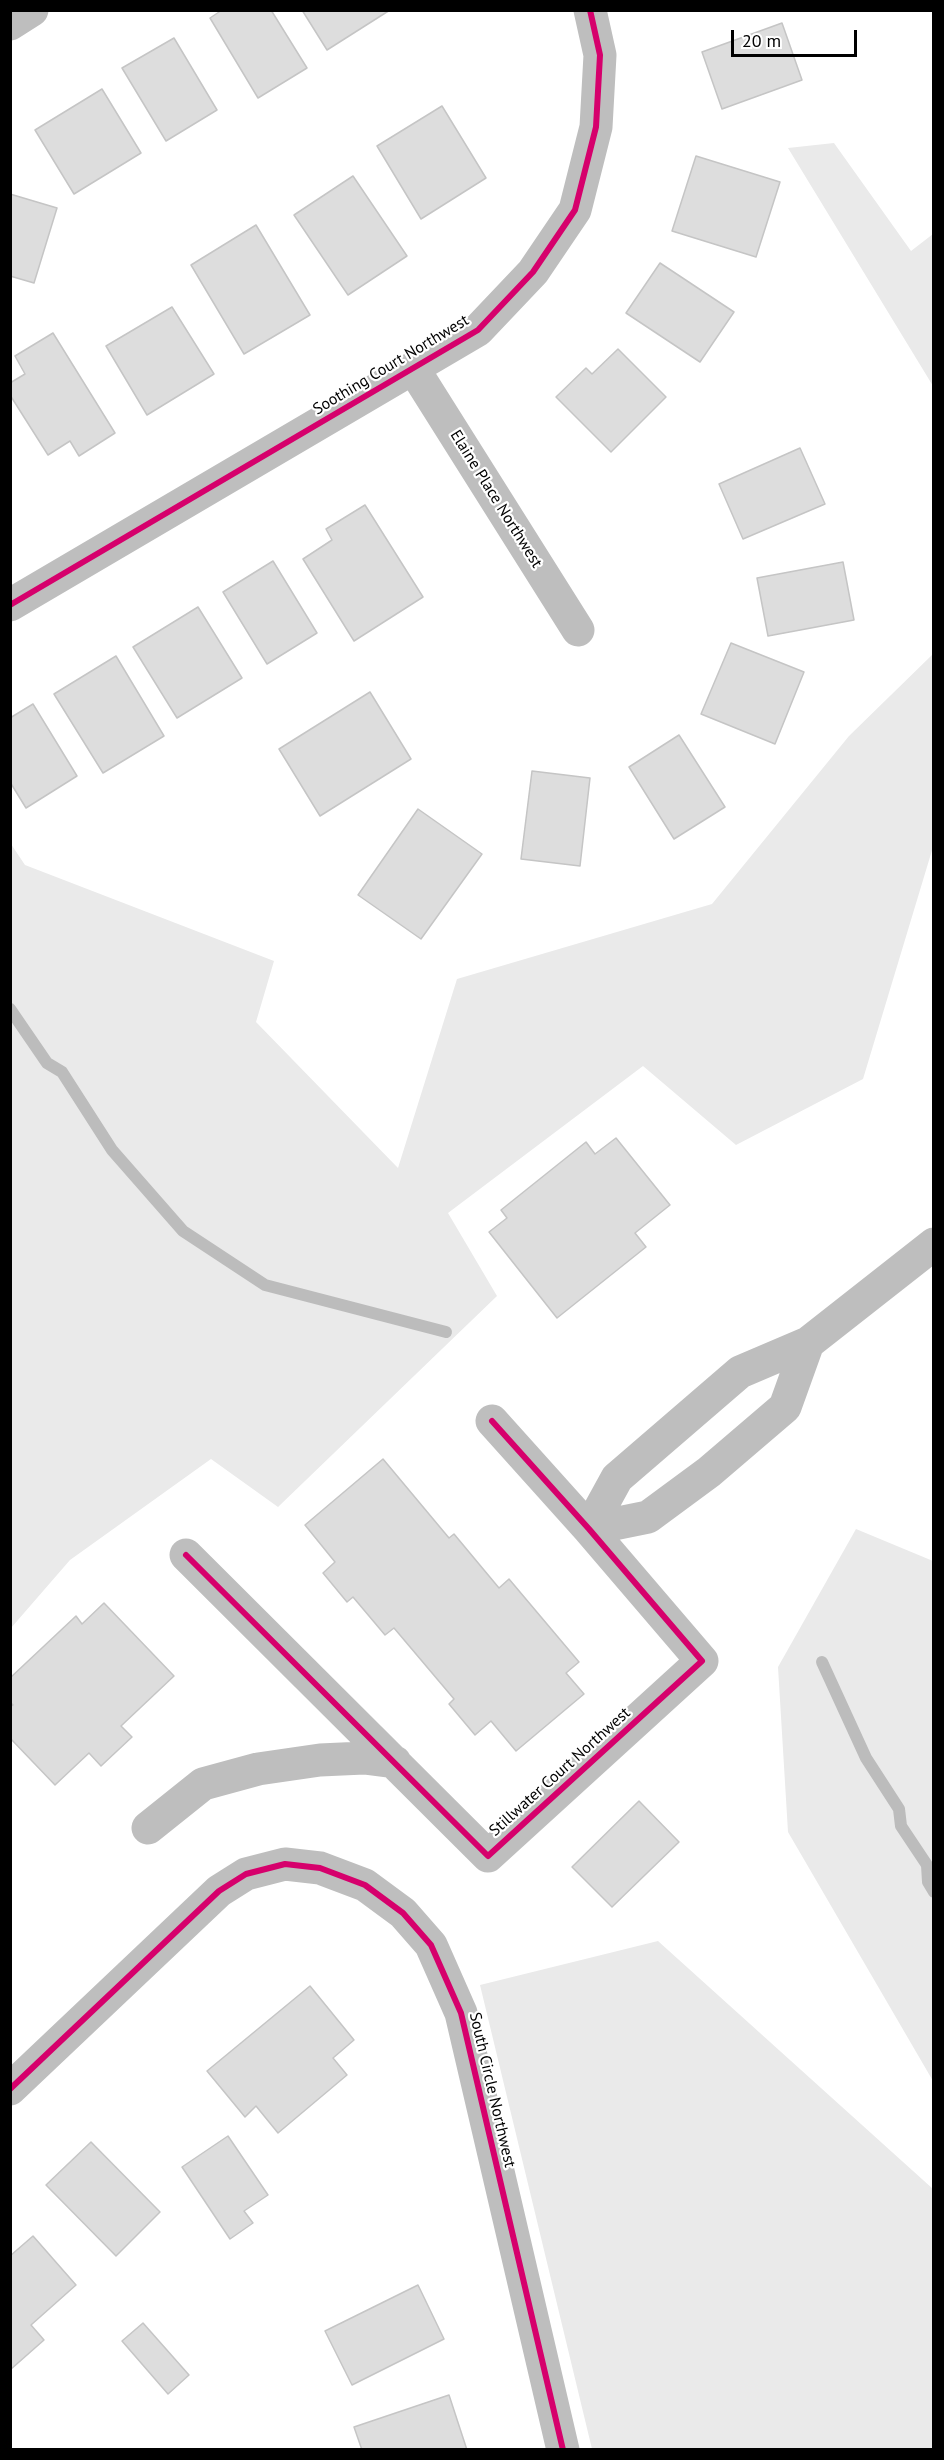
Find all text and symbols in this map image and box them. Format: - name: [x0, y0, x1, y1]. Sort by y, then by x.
- scale bar: [734, 18, 860, 56]
- text: 20 m: [742, 29, 781, 52]
- street label: Soothing Court Northwest: [310, 311, 472, 419]
- street label: Elaine Place Northwest: [446, 427, 546, 571]
- street label: Stillwater Court Northwest: [486, 1704, 634, 1840]
- street label: South Circle Northwest: [465, 2011, 519, 2169]

